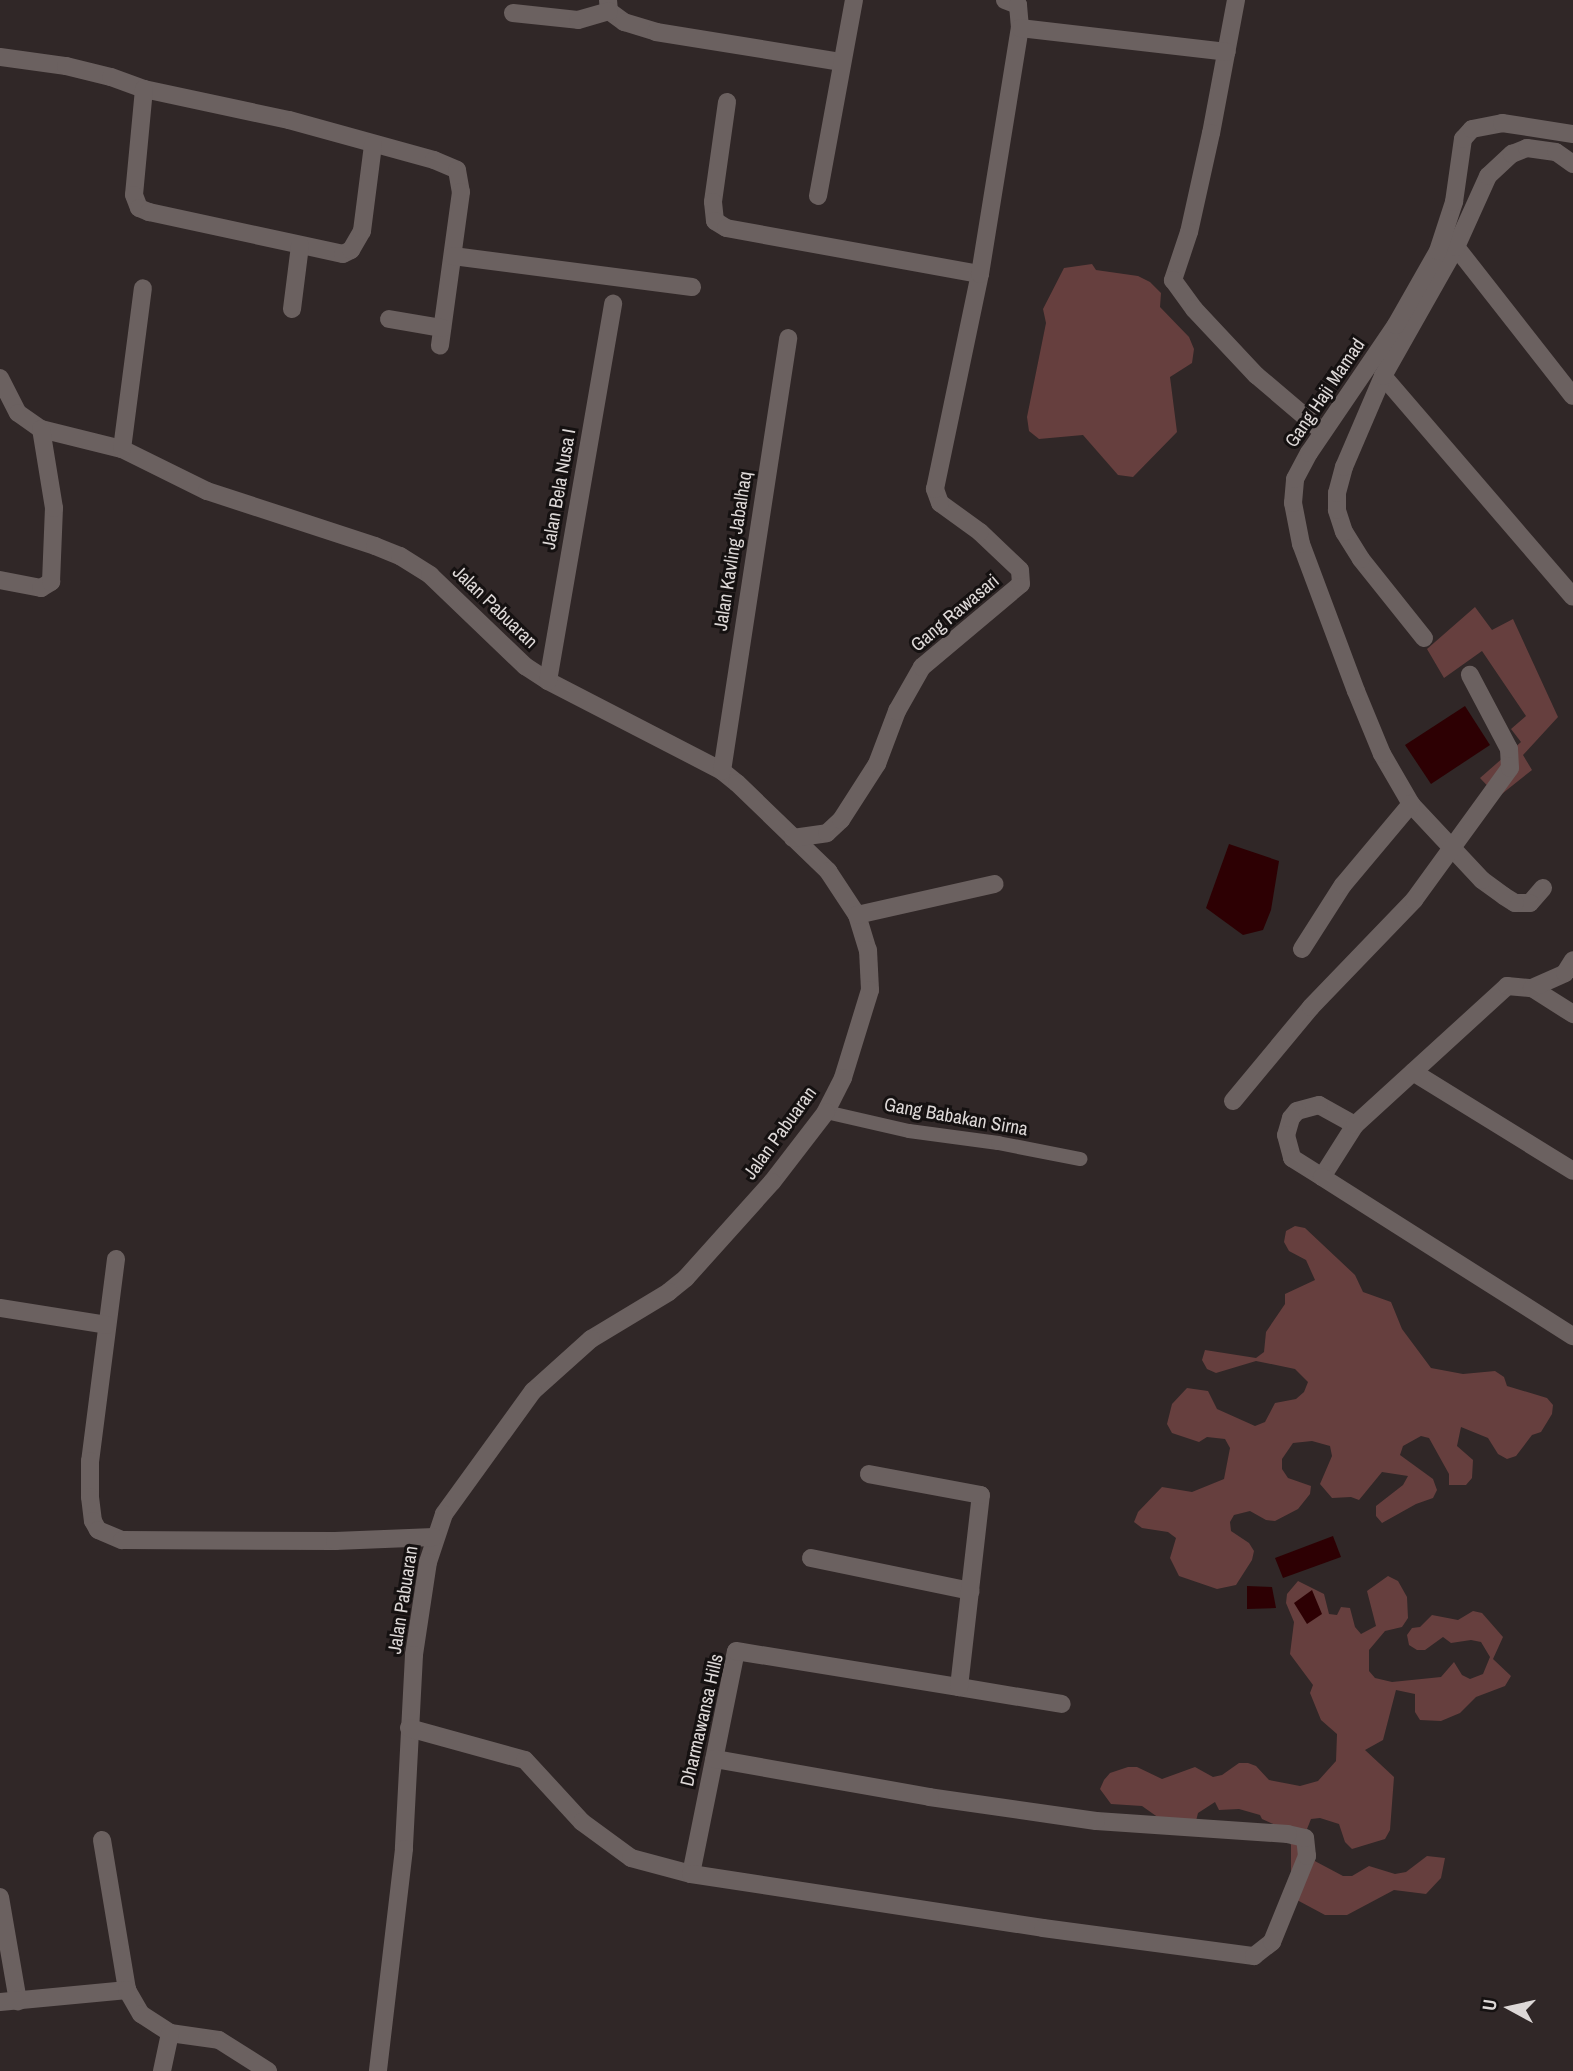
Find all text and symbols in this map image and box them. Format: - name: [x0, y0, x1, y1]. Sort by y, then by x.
- street label: Gang Haji Mamad: [1280, 334, 1370, 452]
- street label: Jalan Bela Nusa I: [537, 427, 581, 551]
- street label: Jalan Kavling Jabalhaq: [709, 470, 757, 632]
- street label: Jalan Pabuaran: [448, 561, 542, 653]
- street label: Gang Rawasari: [906, 569, 1004, 657]
- street label: Jalan Pabuaran: [739, 1082, 821, 1184]
- street label: Gang Babakan Sirna: [882, 1093, 1030, 1141]
- street label: Jalan Pabuaran: [383, 1544, 423, 1656]
- street label: Dharmawansa Hills: [676, 1652, 728, 1788]
- north arrow: [1475, 1973, 1545, 2043]
- text: U: [1476, 1998, 1503, 2012]

